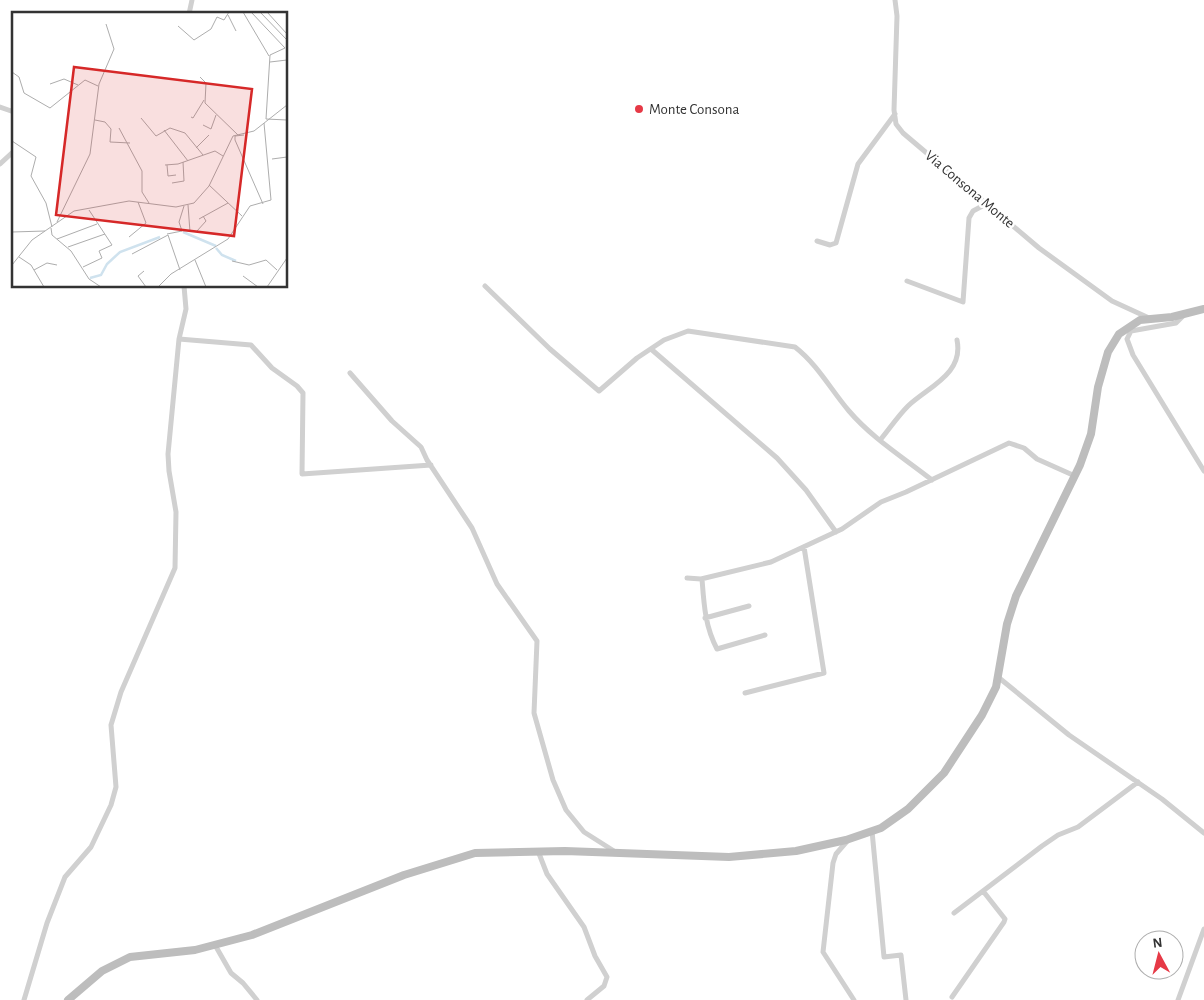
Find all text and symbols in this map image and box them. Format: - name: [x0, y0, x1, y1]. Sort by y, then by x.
- inset map: [12, 12, 288, 288]
- place label: Monte Consona: [649, 102, 739, 117]
- marker: Monte Consona: [633, 103, 645, 115]
- street label: Via Consona Monte: [922, 148, 1017, 231]
- north arrow: [1134, 930, 1184, 980]
- text: N: [1152, 936, 1163, 951]

